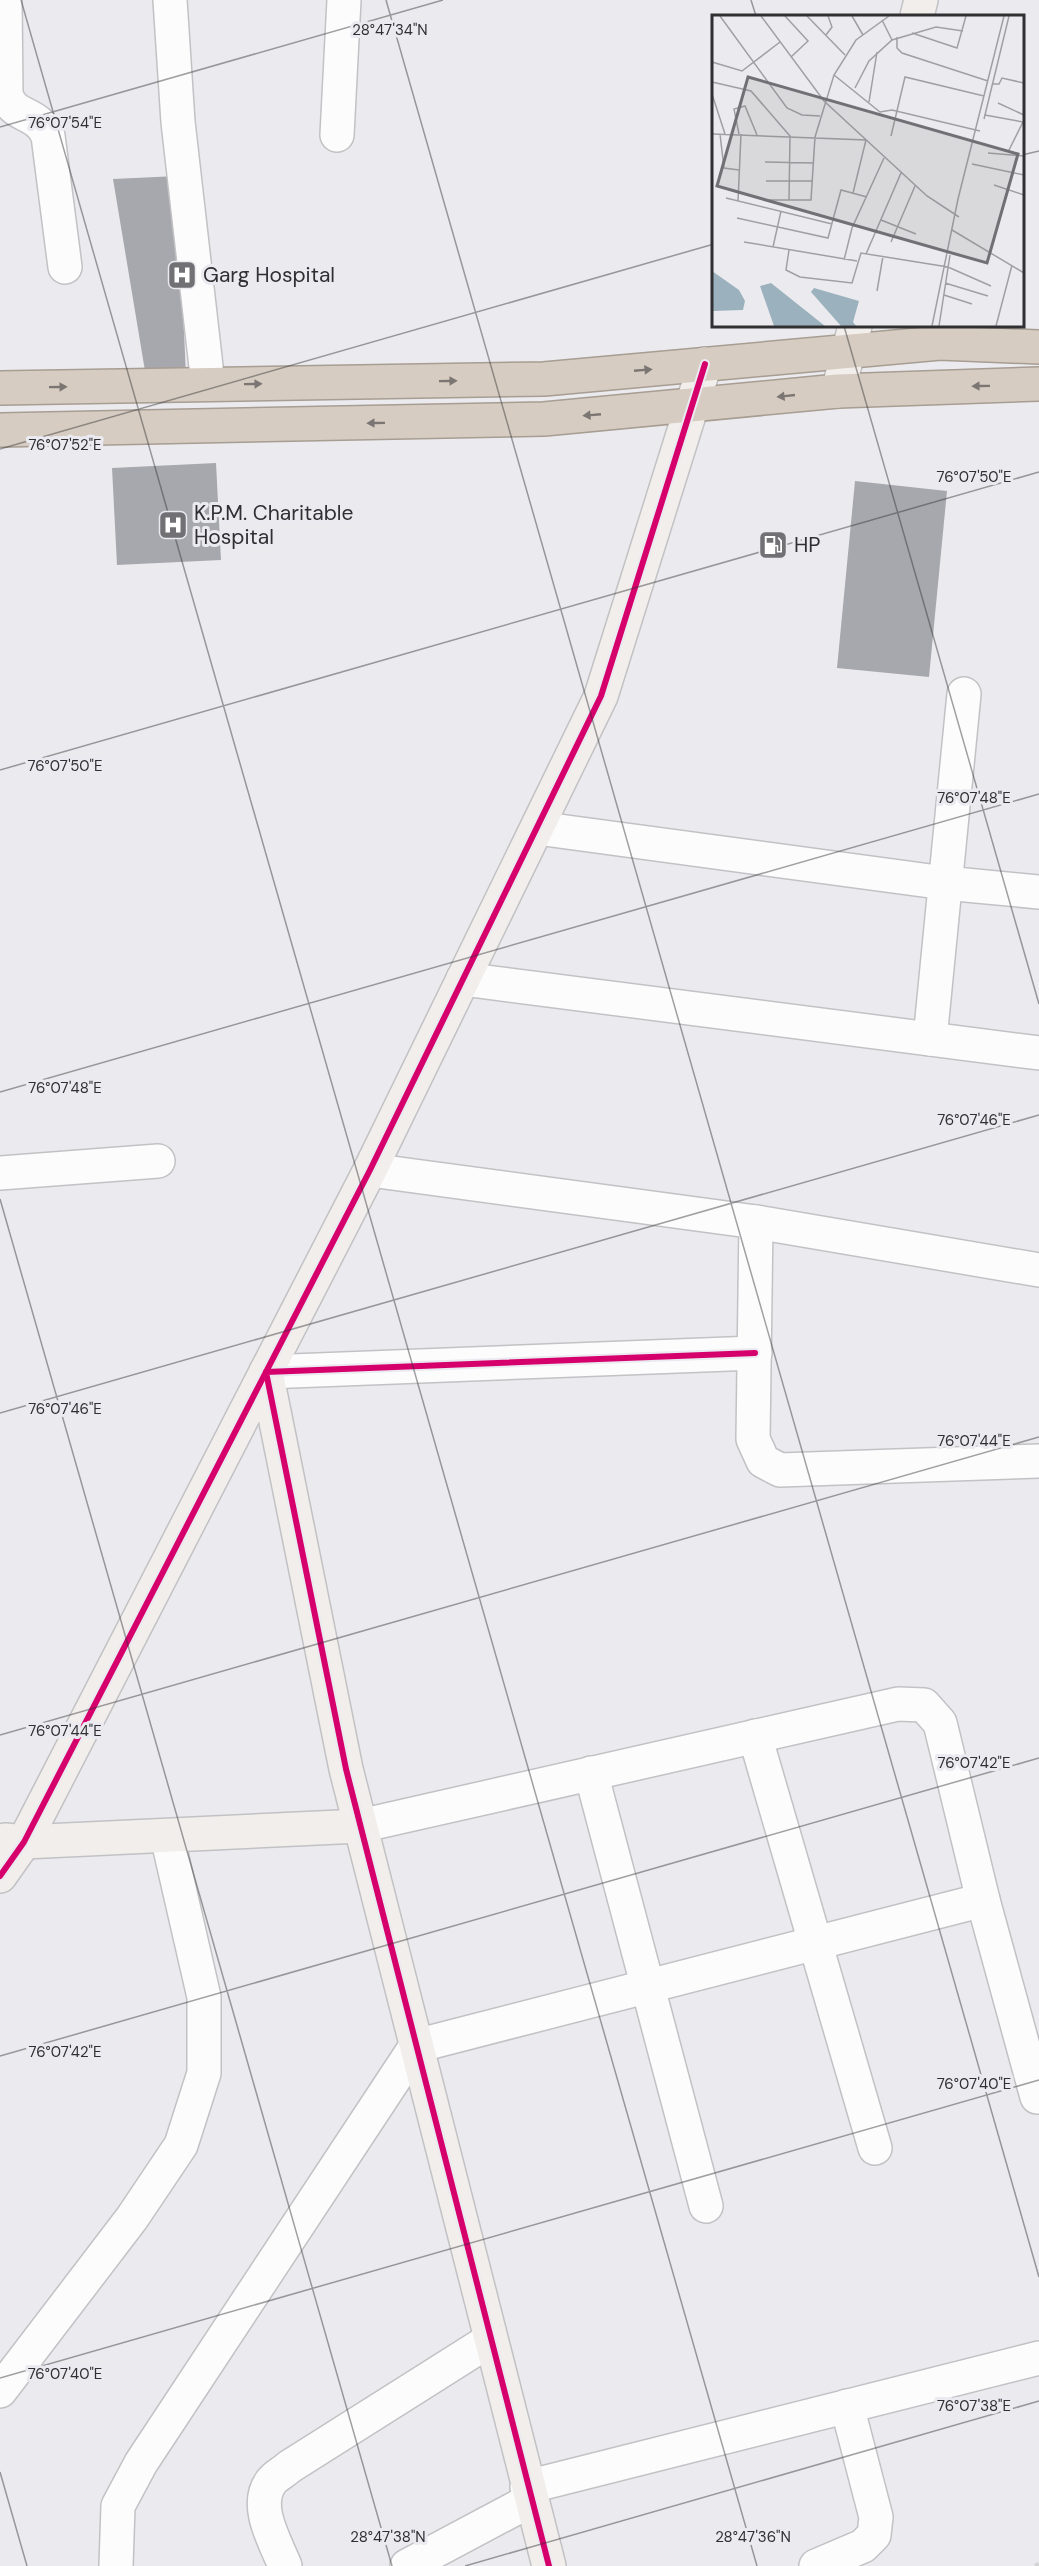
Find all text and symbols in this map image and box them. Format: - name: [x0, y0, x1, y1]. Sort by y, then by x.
- inset map: [712, 15, 1024, 327]
- text: 28°47'34"N: [352, 20, 428, 40]
- text: 76°07'54"E: [28, 113, 102, 133]
- hospital icon: Garg Hospital: [166, 259, 198, 291]
- place label: Garg Hospital: [203, 261, 335, 289]
- one-way arrow: [634, 365, 653, 375]
- one-way arrow: [439, 376, 458, 385]
- one-way arrow: [244, 379, 263, 388]
- one-way arrow: [971, 381, 990, 390]
- one-way arrow: [49, 382, 68, 392]
- one-way arrow: [776, 391, 795, 401]
- one-way arrow: [582, 410, 601, 419]
- one-way arrow: [367, 418, 386, 427]
- text: 76°07'52"E: [28, 435, 102, 455]
- text: 76°07'50"E: [937, 467, 1011, 487]
- place label: K.P.M. Charitable Hospital: [194, 499, 354, 551]
- hospital icon: K.P.M. Charitable Hospital: [157, 509, 189, 541]
- fuel station icon: HP: [757, 529, 789, 561]
- place label: HP: [794, 531, 820, 559]
- text: 76°07'50"E: [28, 756, 102, 776]
- text: 76°07'48"E: [937, 788, 1011, 808]
- text: 76°07'48"E: [28, 1078, 102, 1098]
- text: 76°07'46"E: [937, 1110, 1011, 1130]
- text: 76°07'46"E: [28, 1399, 102, 1419]
- text: 76°07'44"E: [937, 1431, 1011, 1451]
- text: 76°07'44"E: [28, 1721, 102, 1741]
- text: 76°07'42"E: [938, 1753, 1010, 1773]
- text: 76°07'42"E: [29, 2042, 101, 2062]
- text: 76°07'40"E: [937, 2074, 1011, 2094]
- text: 76°07'40"E: [28, 2364, 102, 2384]
- text: 76°07'38"E: [937, 2396, 1011, 2416]
- text: 28°47'38"N: [350, 2527, 426, 2547]
- text: 28°47'36"N: [715, 2527, 791, 2547]

